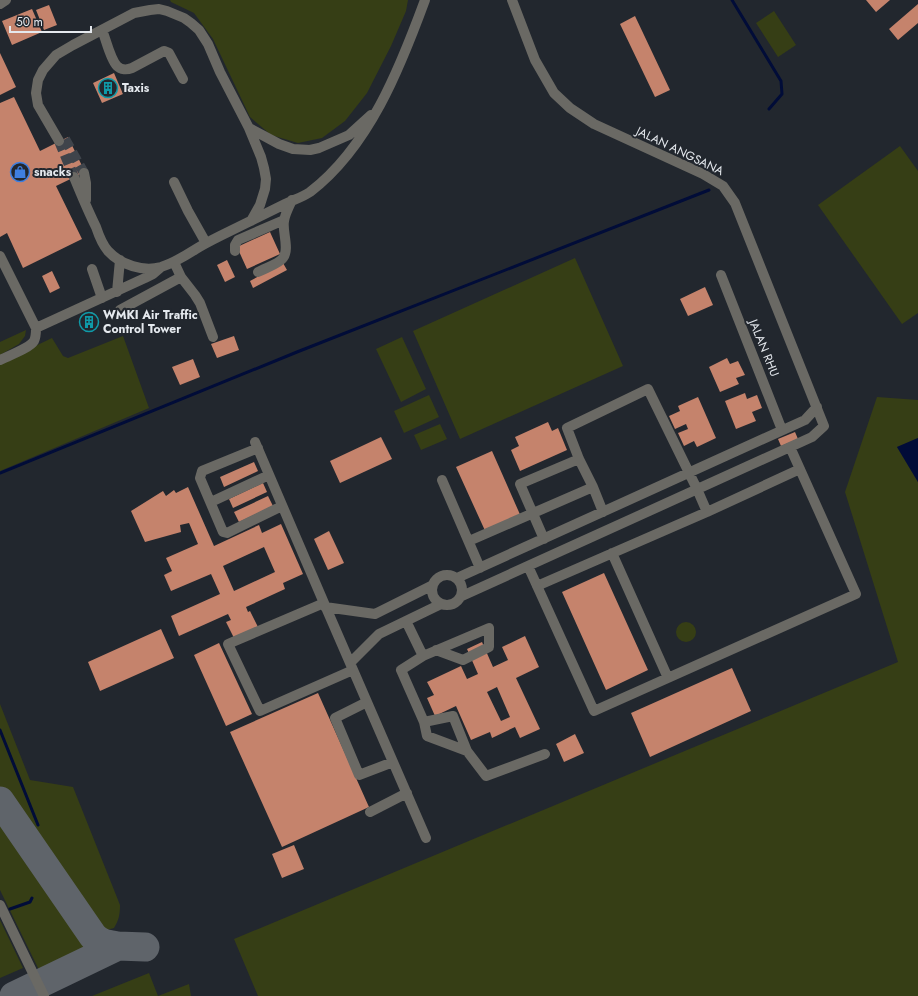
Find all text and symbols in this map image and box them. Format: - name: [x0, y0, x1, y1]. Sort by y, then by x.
- scale bar: [10, 8, 91, 34]
- text: 50 m: [16, 13, 43, 31]
- building icon: Taxis: [97, 77, 119, 99]
- place label: Taxis: [122, 79, 150, 97]
- street label: JALAN ANGSANA: [631, 121, 727, 180]
- shop icon: snacks: [9, 161, 31, 183]
- place label: snacks: [34, 163, 72, 181]
- place label: WMKI Air Traffic Control Tower: [103, 306, 198, 338]
- building icon: WMKI Air Traffic Control Tower: [78, 311, 100, 333]
- street label: JALAN RHU: [744, 315, 784, 379]

